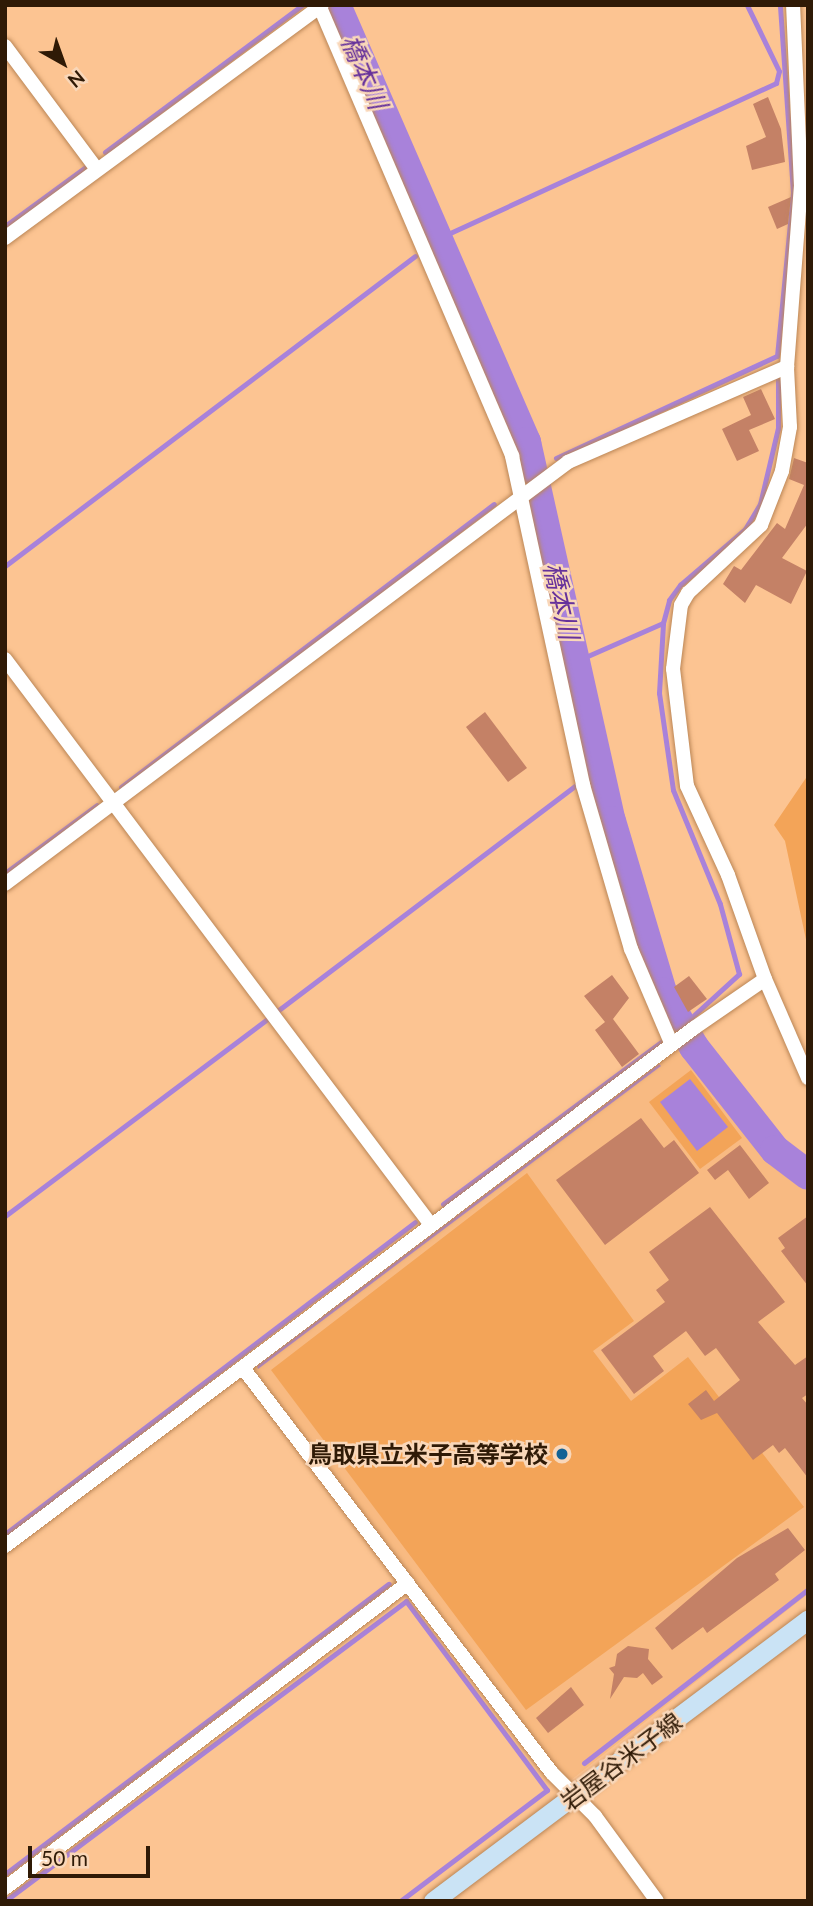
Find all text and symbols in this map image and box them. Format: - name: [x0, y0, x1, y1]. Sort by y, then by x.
- north arrow: [28, 28, 98, 98]
- water label: 橋本川: [334, 30, 394, 114]
- text: N: [64, 66, 90, 93]
- water label: 橋本川: [537, 559, 585, 643]
- place label: 鳥取県立米子高等学校: [308, 1440, 548, 1468]
- marker: 鳥取県立米子高等学校: [554, 1446, 570, 1462]
- street label: 岩屋谷米子線: [555, 1706, 687, 1816]
- scale bar: [32, 1832, 154, 1876]
- text: 50 m: [41, 1845, 88, 1870]

